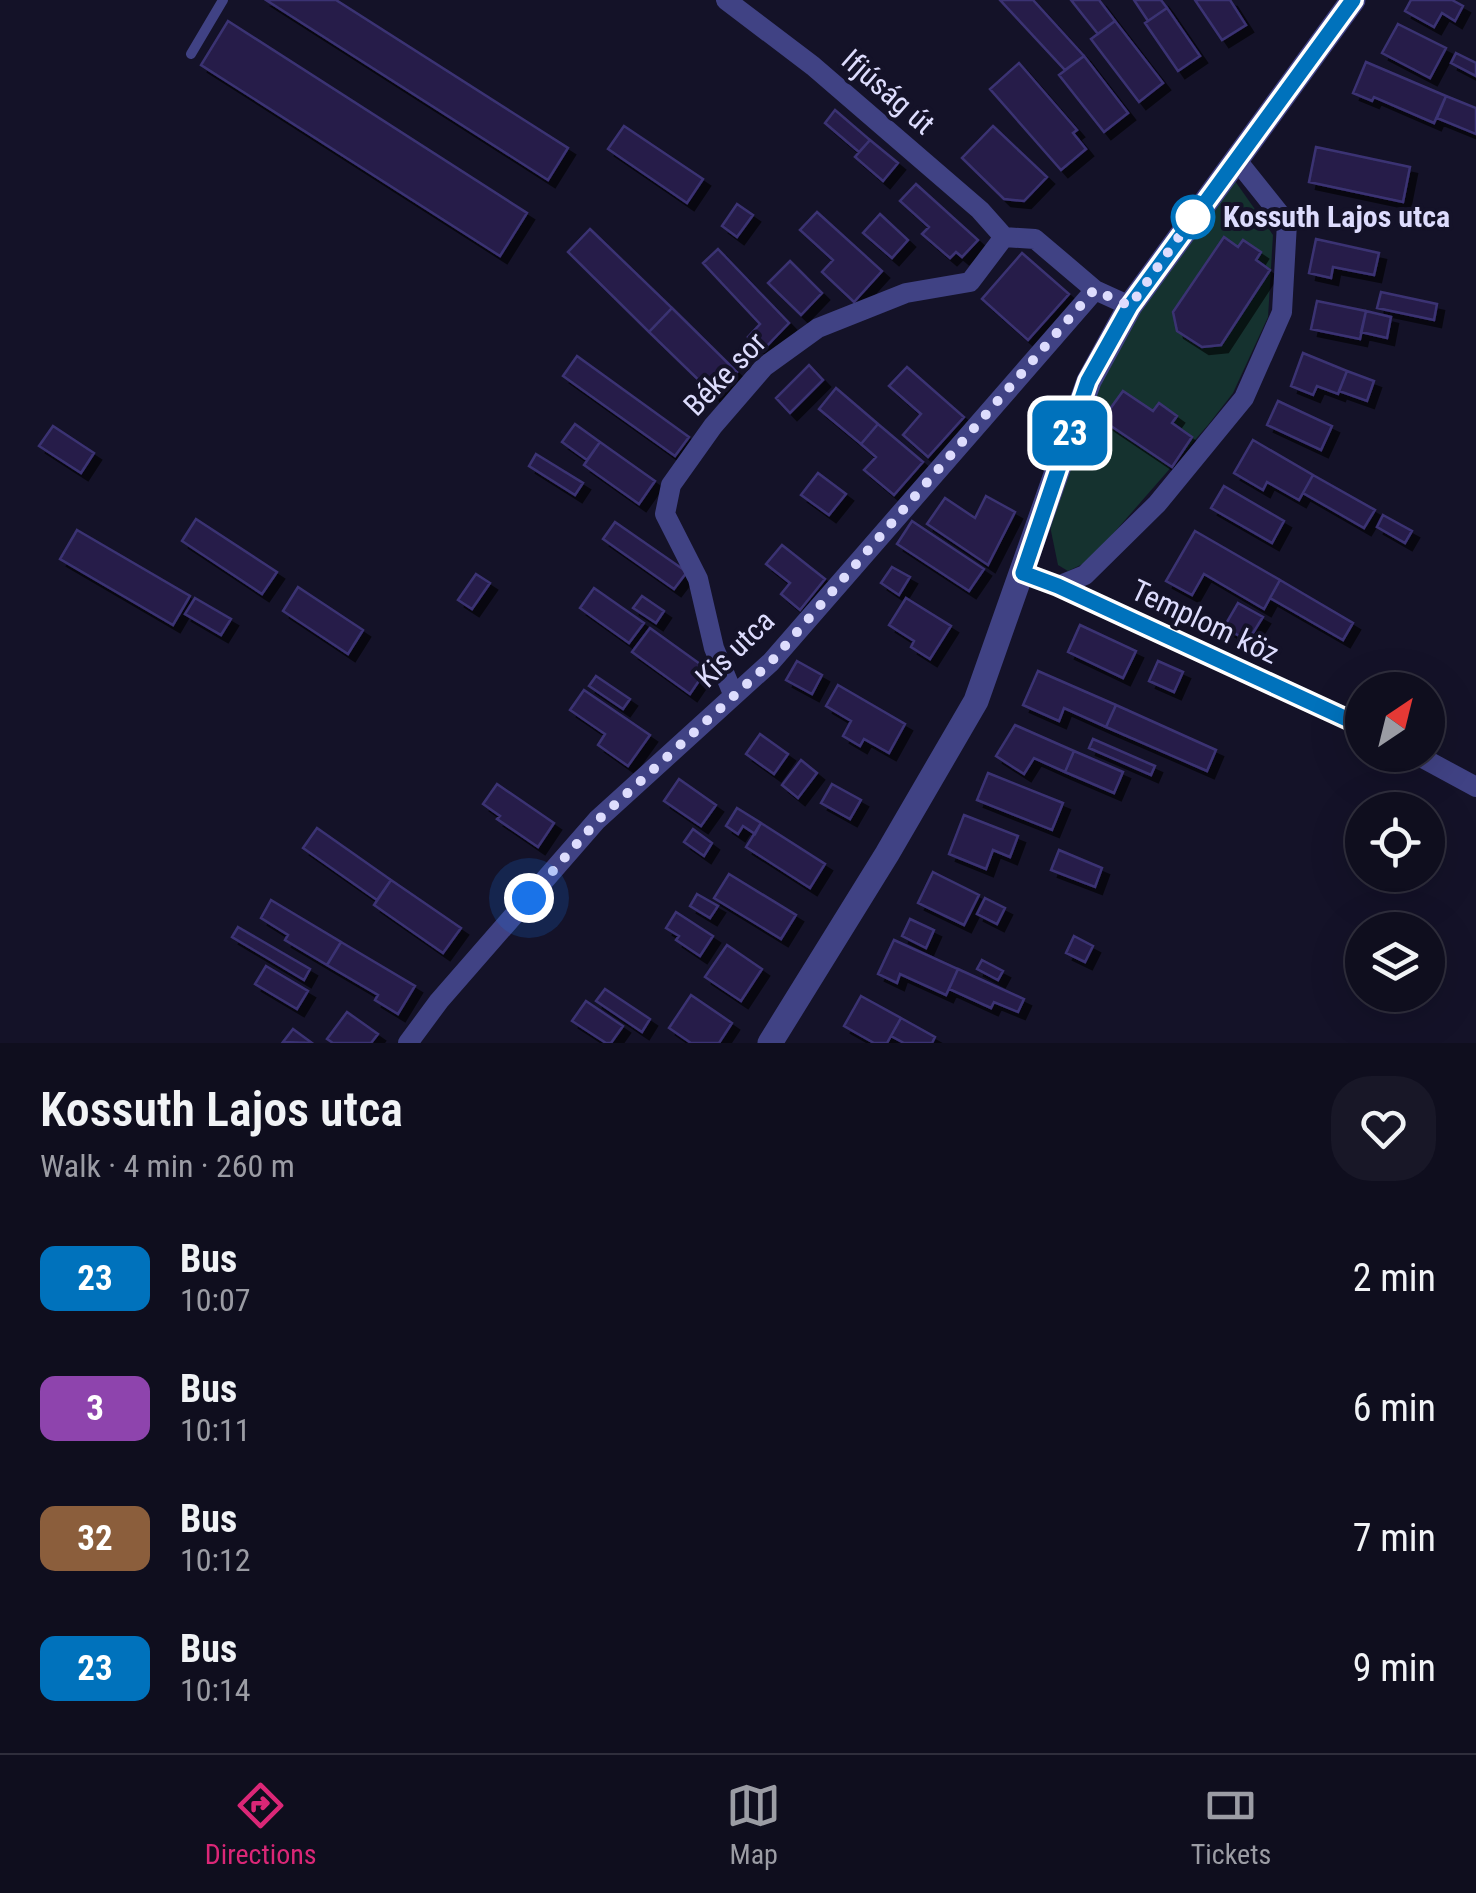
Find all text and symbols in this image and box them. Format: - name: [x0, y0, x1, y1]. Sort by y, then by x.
- street label: Ifjúság út: [835, 42, 942, 141]
- marker: Kossuth Lajos utca: [1172, 196, 1214, 238]
- place label: Kossuth Lajos utca: [1223, 199, 1450, 234]
- street label: Béke sor: [676, 325, 773, 423]
- line badge: 23: [1025, 400, 1115, 466]
- text: 23: [1052, 413, 1088, 454]
- street label: Templom köz: [1126, 572, 1284, 671]
- street label: Kis utca: [688, 603, 781, 694]
- north arrow: [1345, 672, 1445, 772]
- map controls: [1345, 672, 1445, 1012]
- button: locate: [1345, 792, 1445, 892]
- your location: [504, 873, 554, 923]
- button: layers: [1345, 912, 1445, 1012]
- button: heart: [1331, 1076, 1436, 1181]
- text: Kossuth Lajos utca: [40, 1081, 403, 1138]
- text: Walk · 4 min · 260 m: [40, 1147, 295, 1185]
- text: Bus: [180, 1237, 237, 1281]
- text: 2 min: [1353, 1256, 1436, 1300]
- text: 23: [77, 1258, 113, 1299]
- text: 10:07: [180, 1281, 251, 1319]
- text: Bus: [180, 1367, 237, 1411]
- text: 6 min: [1353, 1386, 1436, 1430]
- text: 3: [86, 1388, 104, 1429]
- text: 10:11: [180, 1411, 251, 1449]
- text: Bus: [180, 1497, 237, 1541]
- text: 7 min: [1353, 1516, 1436, 1560]
- text: 32: [77, 1518, 113, 1559]
- text: 10:12: [180, 1541, 251, 1579]
- text: Bus: [180, 1627, 237, 1671]
- text: 9 min: [1353, 1646, 1436, 1690]
- text: 23: [77, 1648, 113, 1689]
- text: 10:14: [180, 1671, 251, 1709]
- tab: Directions: [205, 1778, 317, 1871]
- tab: Map: [726, 1778, 781, 1871]
- tab: Tickets: [1191, 1778, 1271, 1871]

